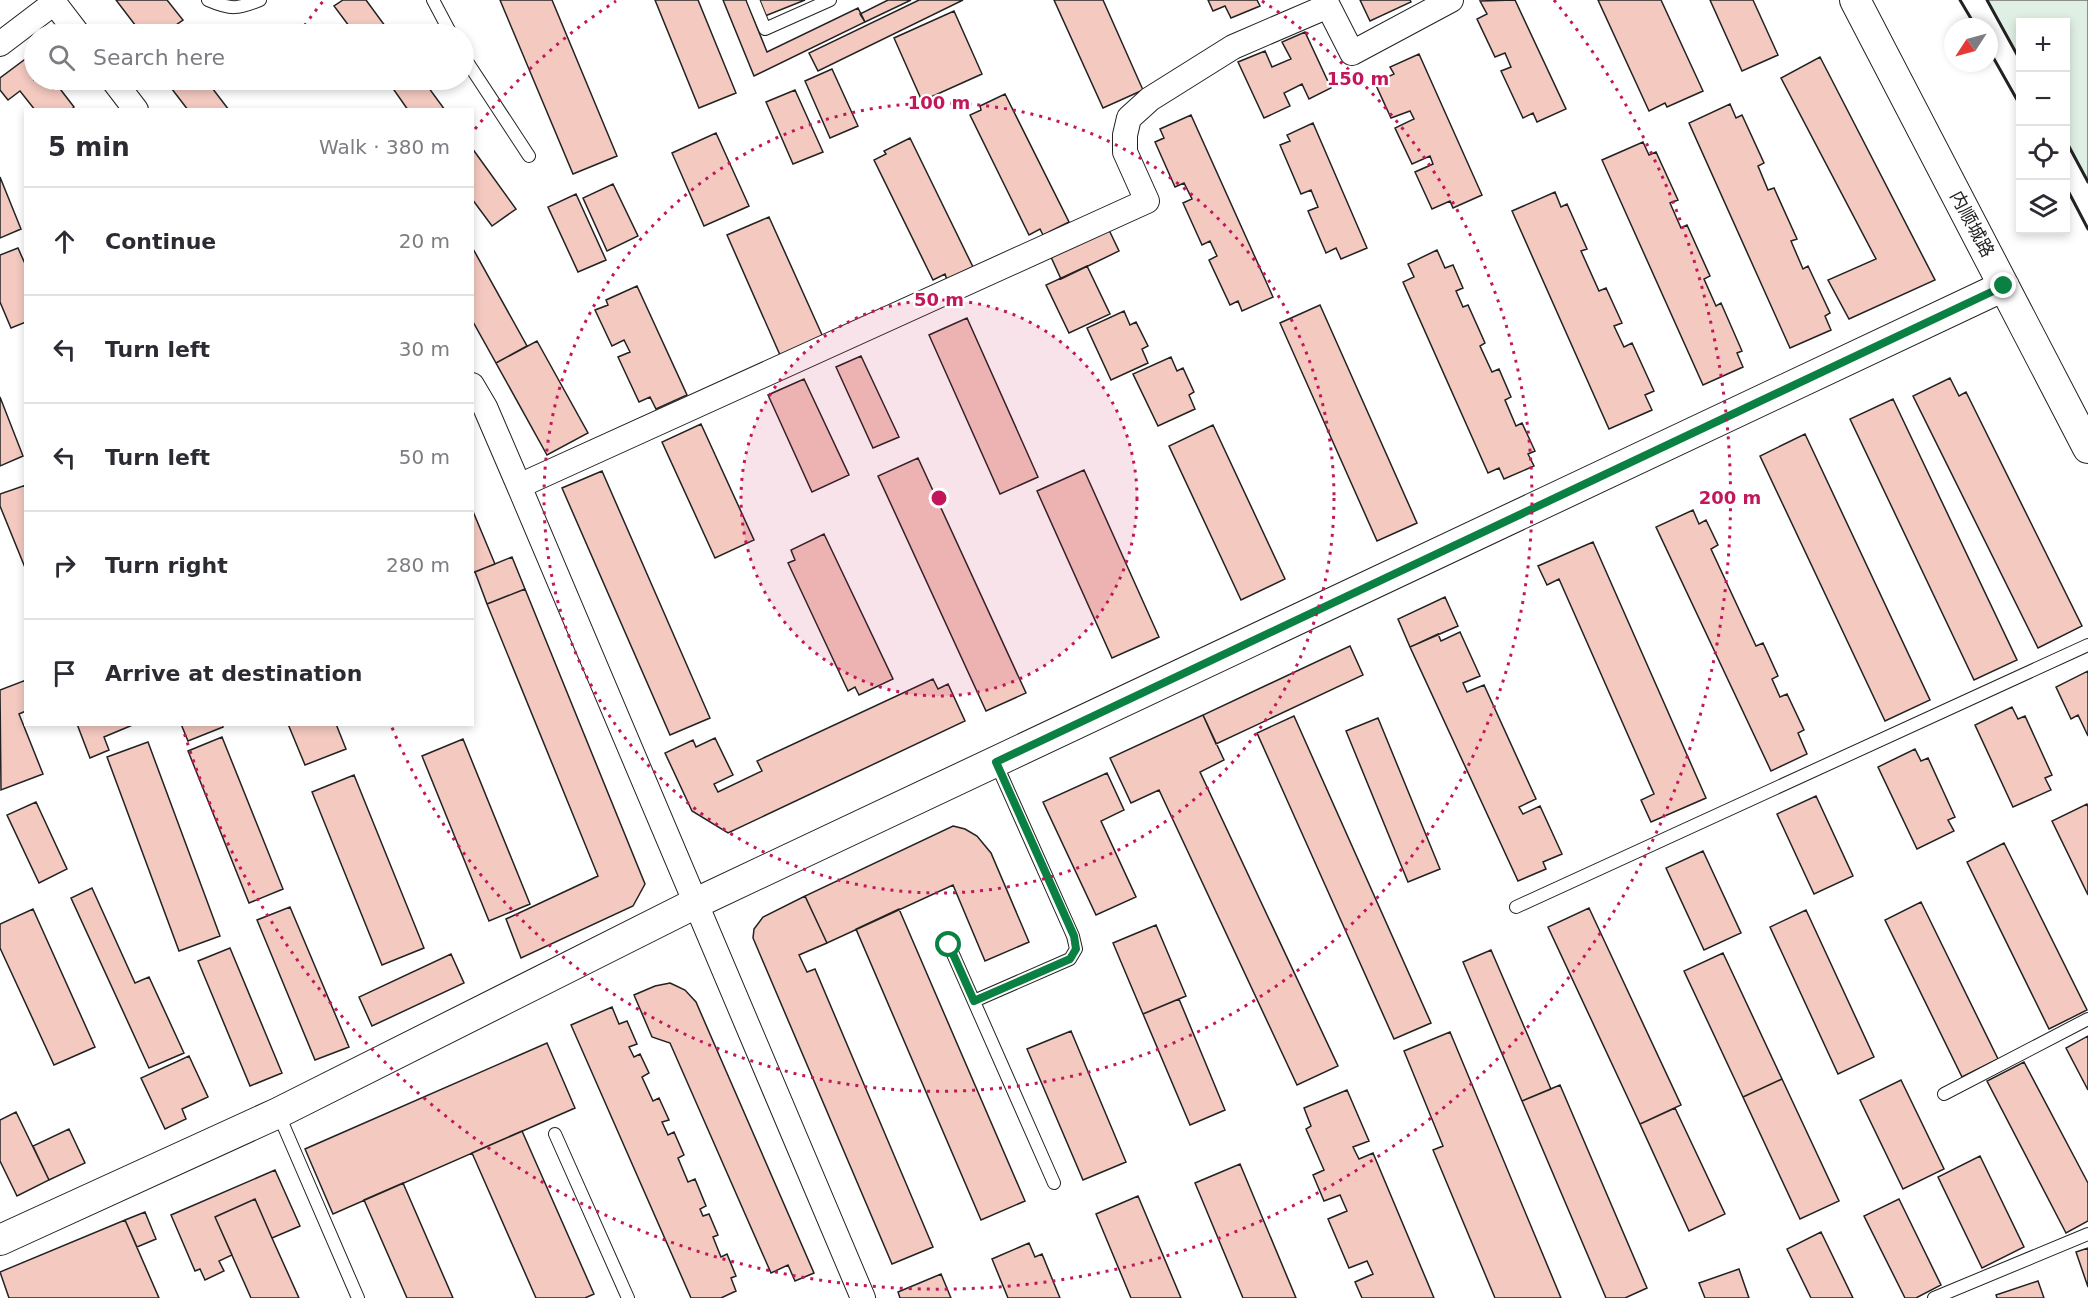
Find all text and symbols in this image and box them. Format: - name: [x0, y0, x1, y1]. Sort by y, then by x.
- north arrow: [1944, 18, 1998, 72]
- map controls: [2016, 18, 2070, 234]
- button: +: [2016, 18, 2070, 72]
- search box: [24, 24, 474, 90]
- icon: search: [45, 41, 78, 74]
- text: Search here: [93, 45, 225, 70]
- text: 150 m: [1327, 68, 1389, 89]
- button: −: [2016, 72, 2070, 126]
- text: 100 m: [908, 92, 970, 113]
- button: locate: [2016, 126, 2070, 180]
- text: 5 min: [48, 132, 130, 162]
- text: Walk · 380 m: [319, 135, 450, 159]
- button: layers: [2016, 180, 2070, 234]
- street label: 内顺城路: [1946, 187, 1999, 260]
- icon: ahead: [48, 225, 81, 258]
- text: Continue: [105, 229, 216, 254]
- text: 20 m: [399, 229, 450, 253]
- route end: [1990, 272, 2016, 298]
- text: 50 m: [914, 289, 964, 310]
- icon: left: [48, 333, 81, 366]
- text: Turn left: [105, 337, 210, 362]
- text: 30 m: [399, 337, 450, 361]
- icon: left: [48, 441, 81, 474]
- text: Turn left: [105, 445, 210, 470]
- text: 50 m: [399, 445, 450, 469]
- text: 200 m: [1699, 487, 1761, 508]
- centre of rings: [929, 488, 949, 508]
- icon: right: [48, 549, 81, 582]
- text: Turn right: [105, 553, 228, 578]
- text: 280 m: [386, 553, 450, 577]
- icon: arrive: [48, 657, 81, 690]
- text: Arrive at destination: [105, 661, 362, 686]
- route start: [935, 931, 961, 957]

